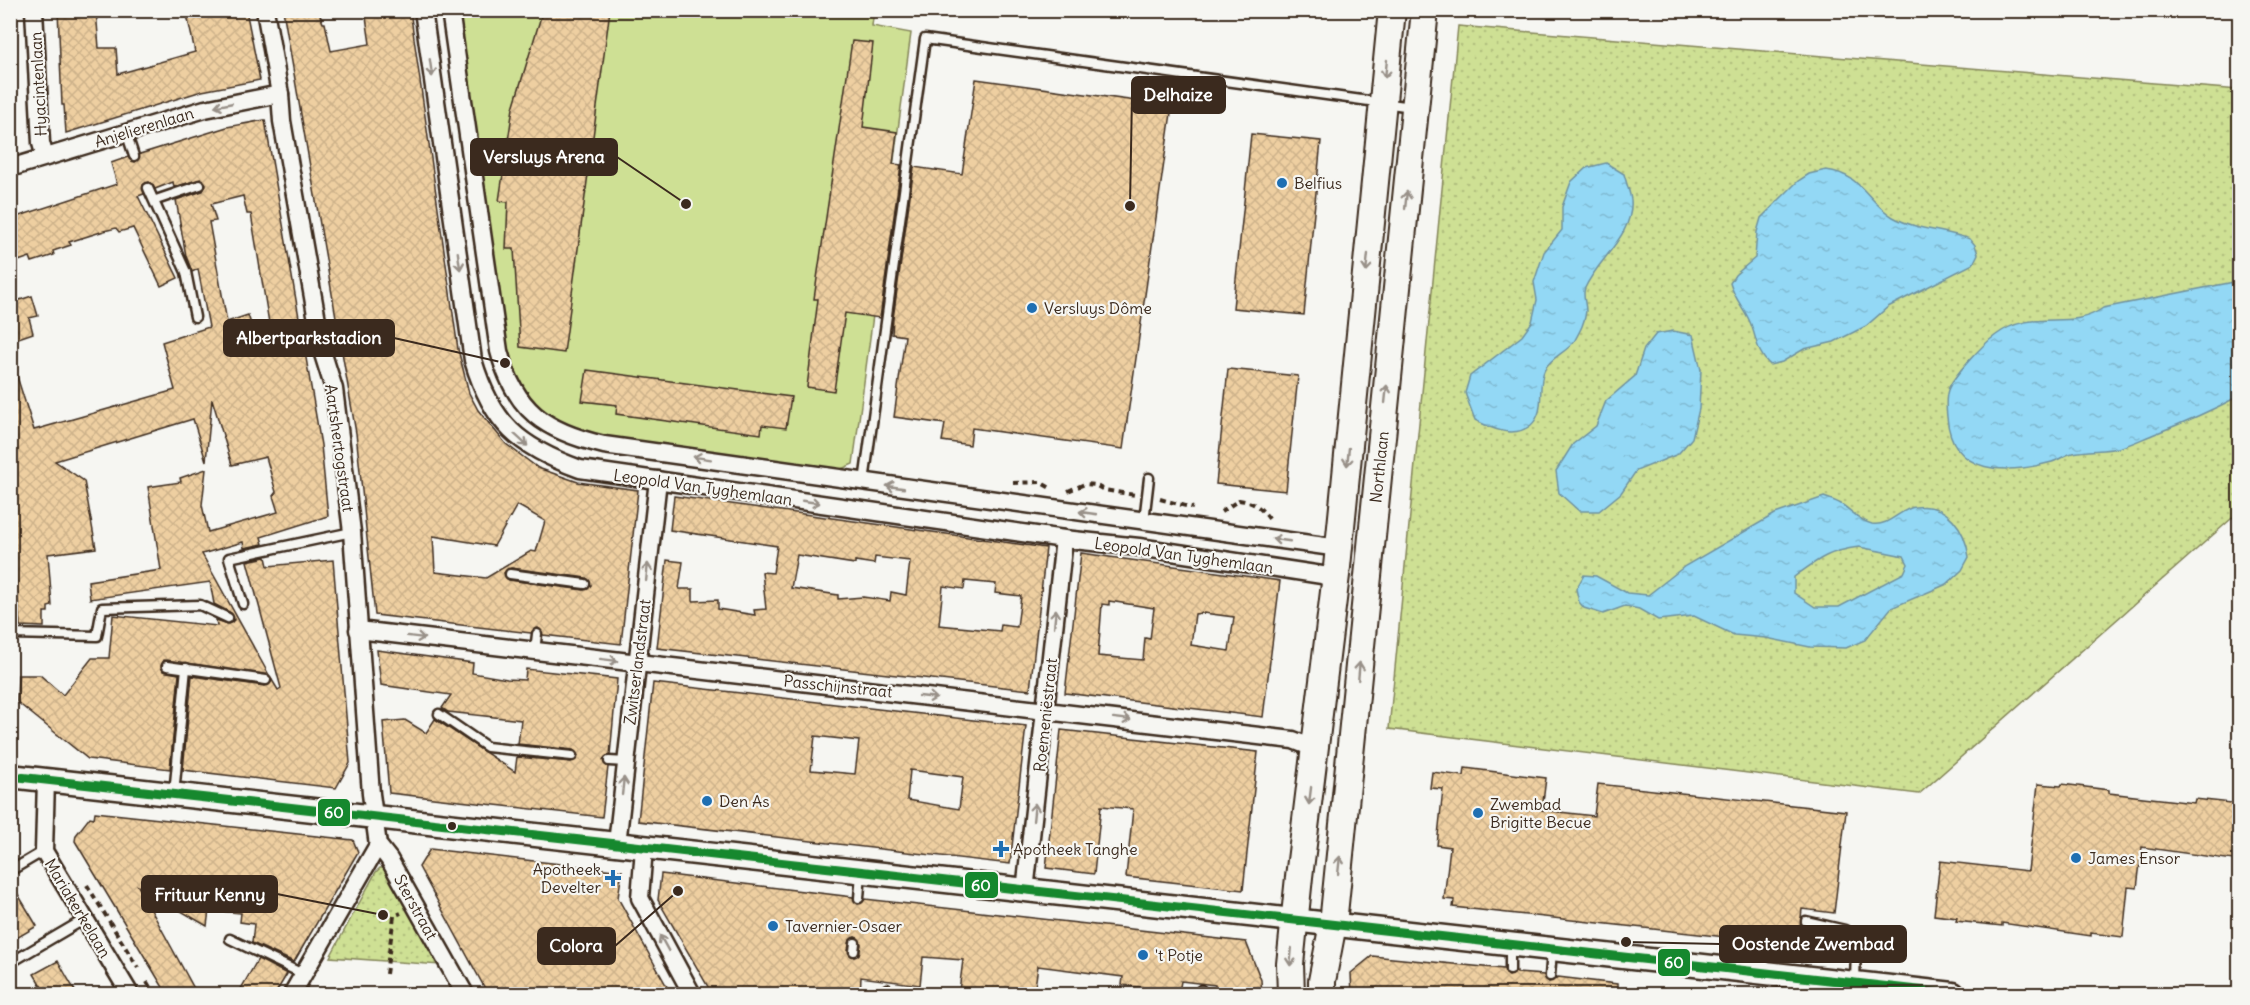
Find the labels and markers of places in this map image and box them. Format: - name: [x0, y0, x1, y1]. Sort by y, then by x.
- callout: Delhaize: [1132, 77, 1225, 113]
- callout: Versluys Arena: [471, 139, 617, 175]
- place label: Belfius: [1294, 173, 1342, 193]
- marker: Belfius: [1275, 176, 1289, 190]
- place label: Versluys Dôme: [1044, 298, 1152, 318]
- marker: Versluys Dôme: [1025, 301, 1039, 315]
- callout: Albertparkstadion: [224, 320, 394, 356]
- place label: Den As: [719, 791, 770, 811]
- marker: Den As: [700, 794, 714, 808]
- place label: Zwembad Brigitte Becue: [1490, 794, 1591, 832]
- marker: Zwembad Brigitte Becue: [1471, 806, 1485, 820]
- unlabelled marker: [446, 820, 458, 832]
- place label: Apotheek Tanghe: [1013, 839, 1138, 859]
- marker: Apotheek Tanghe: [994, 842, 1008, 856]
- place label: James Ensor: [2088, 848, 2181, 868]
- marker: James Ensor: [2069, 851, 2083, 865]
- place label: Apotheek Develter: [533, 859, 601, 897]
- marker: Apotheek Develter: [606, 871, 620, 885]
- callout: Frituur Kenny: [142, 876, 277, 912]
- place label: Tavernier-Osaer: [785, 916, 903, 936]
- marker: Tavernier-Osaer: [766, 919, 780, 933]
- callout: Oostende Zwembad: [1720, 926, 1906, 962]
- callout: Colora: [538, 928, 615, 964]
- place label: 't Potje: [1155, 945, 1203, 965]
- marker: 't Potje: [1136, 948, 1150, 962]

